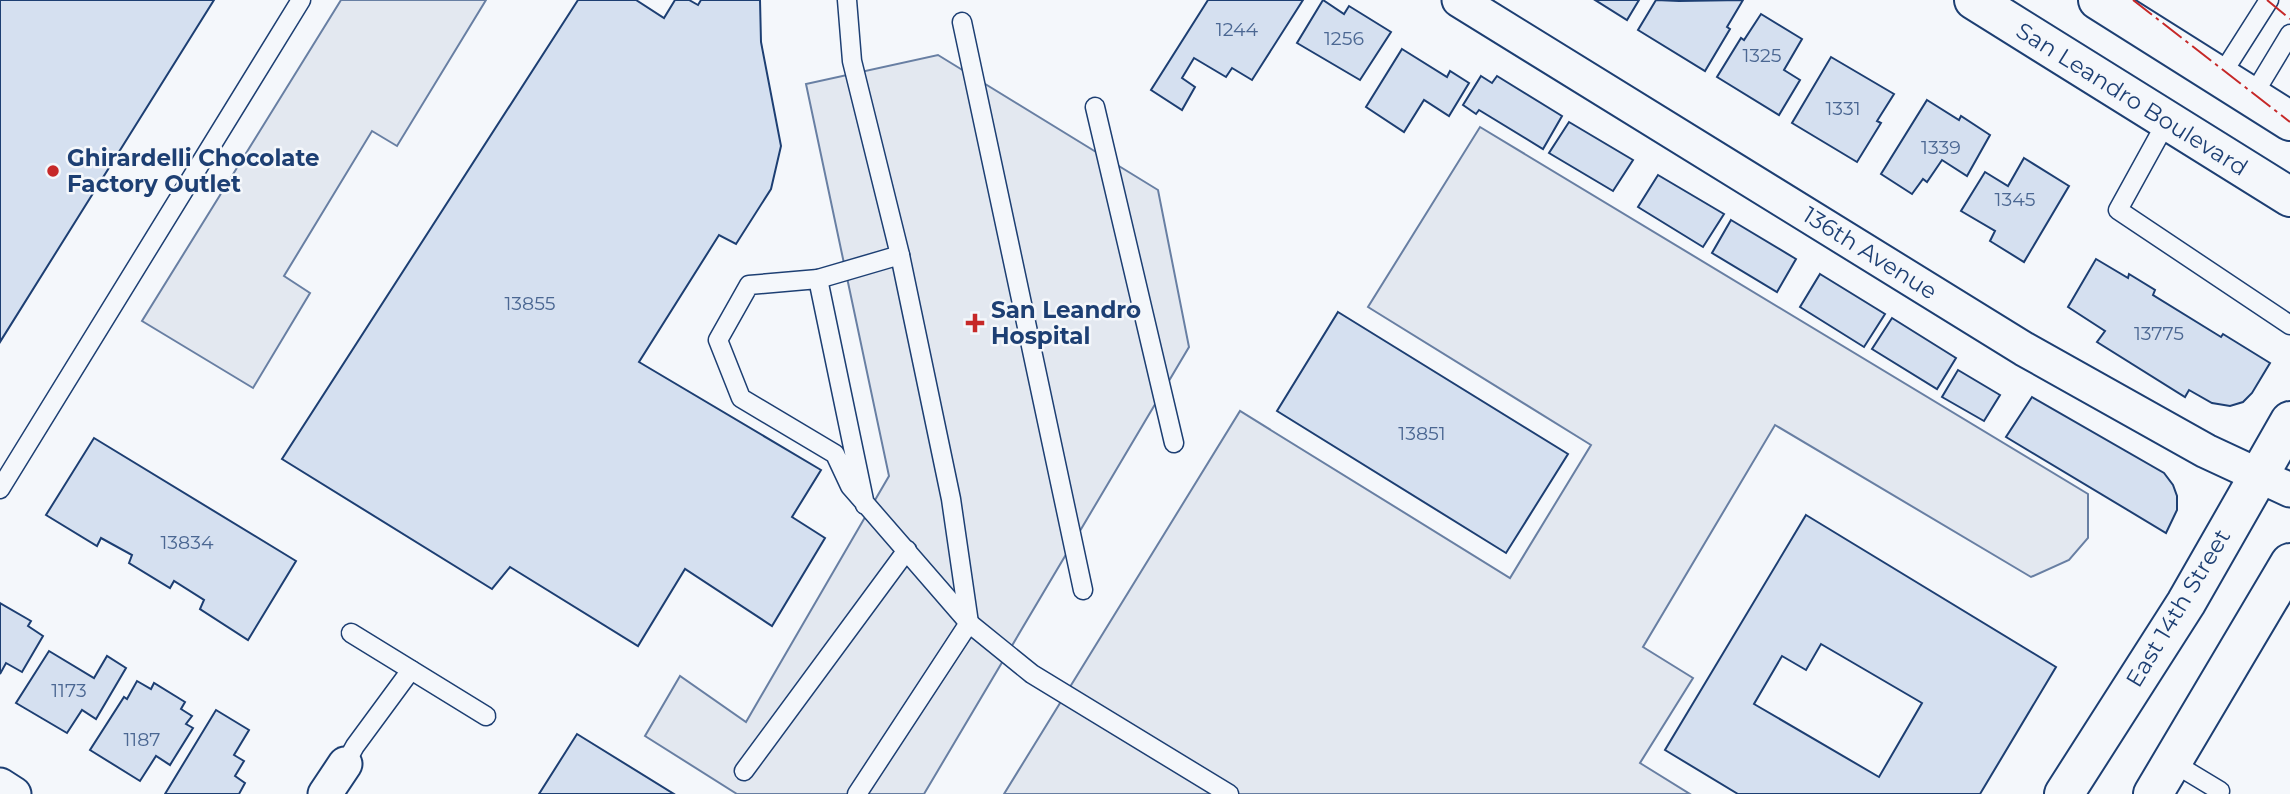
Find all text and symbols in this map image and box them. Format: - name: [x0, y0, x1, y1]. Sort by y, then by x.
- street label: San Leandro Boulevard: [2011, 16, 2253, 182]
- house number: 1244: [1216, 18, 1259, 41]
- house number: 1256: [1324, 27, 1364, 50]
- house number: 1325: [1742, 44, 1782, 67]
- house number: 1331: [1825, 97, 1861, 120]
- house number: 1339: [1921, 136, 1961, 159]
- place label: Ghirardelli Chocolate Factory Outlet: [67, 144, 320, 198]
- marker: Ghirardelli Chocolate Factory Outlet: [45, 163, 61, 179]
- house number: 1345: [1995, 188, 2036, 211]
- street label: 136th Avenue: [1798, 201, 1942, 305]
- house number: 13855: [504, 292, 556, 315]
- place label: San Leandro Hospital: [991, 296, 1141, 350]
- marker: San Leandro Hospital: [965, 313, 985, 333]
- house number: 13775: [2134, 322, 2184, 345]
- house number: 13851: [1398, 422, 1446, 445]
- street label: East 14th Street: [2120, 524, 2236, 692]
- house number: 13834: [161, 531, 214, 554]
- house number: 1173: [51, 679, 87, 702]
- house number: 1187: [123, 728, 161, 751]

